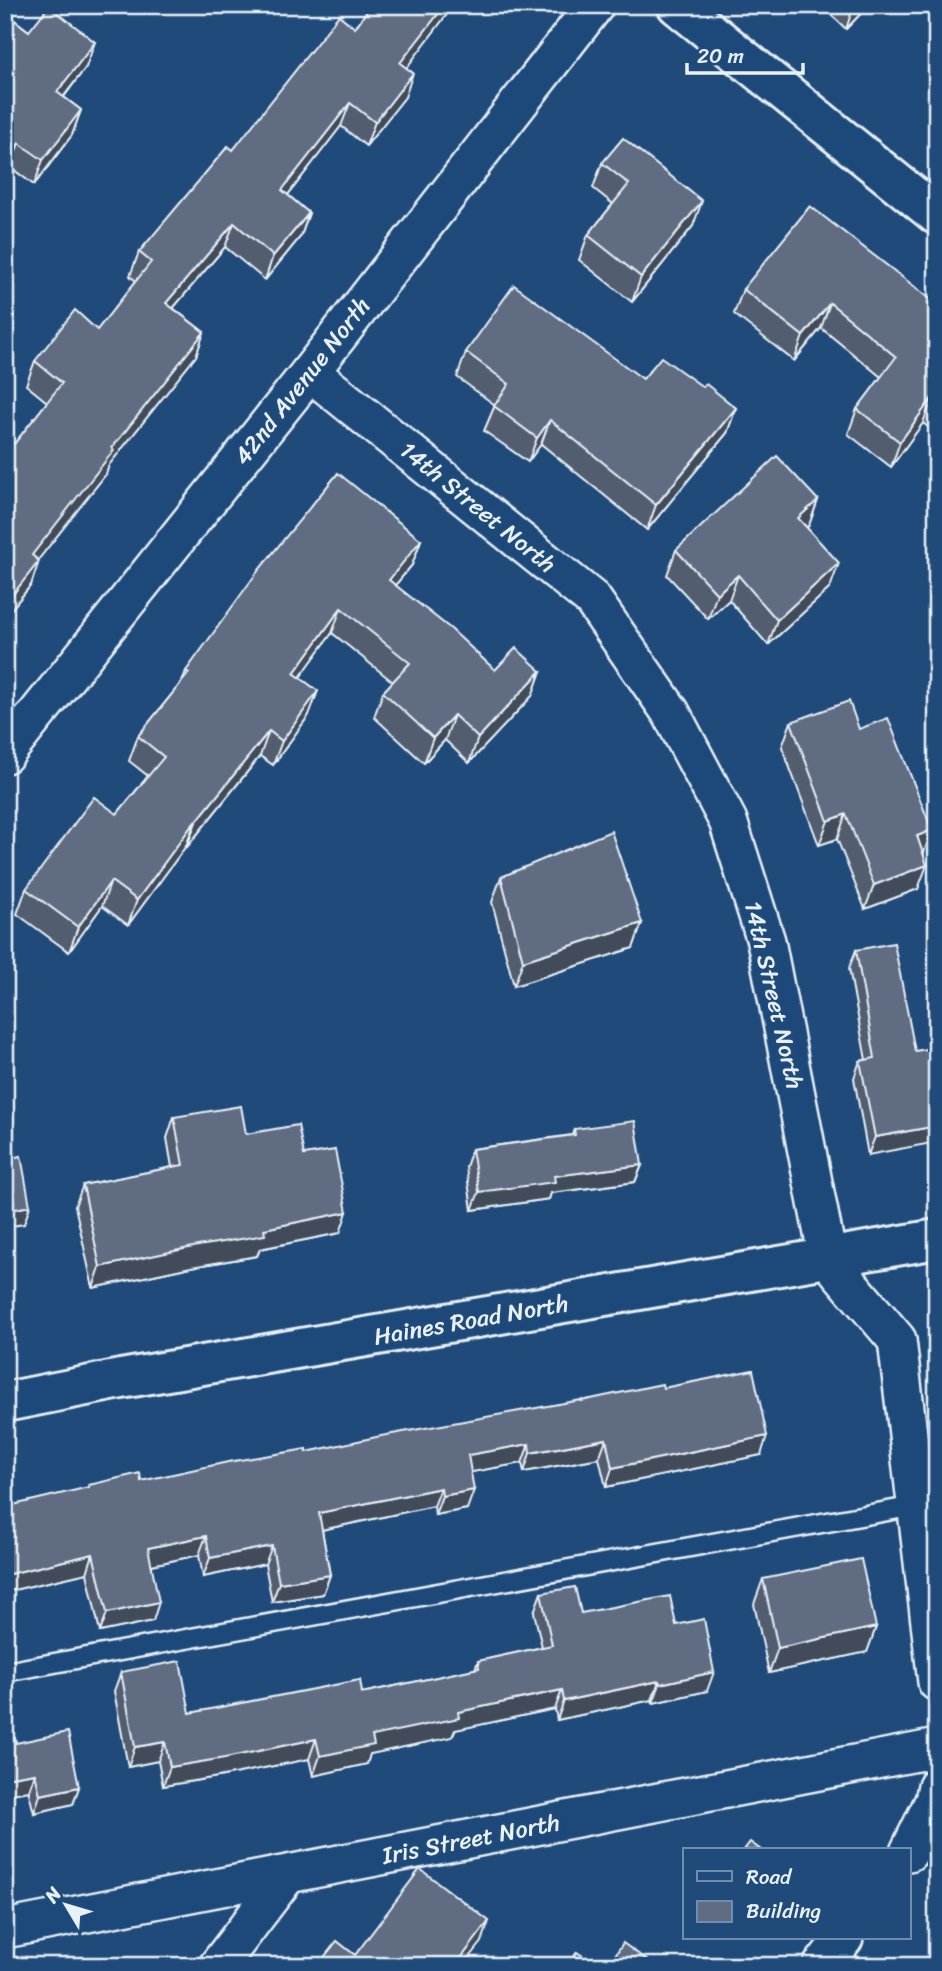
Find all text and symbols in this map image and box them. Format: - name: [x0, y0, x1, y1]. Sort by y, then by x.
- scale bar: [687, 32, 802, 76]
- text: 20 m: [697, 37, 744, 75]
- street label: 42nd Avenue North: [223, 288, 381, 474]
- street label: 14th Street North: [390, 430, 566, 584]
- street label: 14th Street North: [732, 897, 816, 1093]
- street label: Haines Road North: [370, 1282, 572, 1358]
- street label: Iris Street North: [378, 1801, 563, 1877]
- legend: [683, 1848, 911, 1940]
- text: Road: [746, 1858, 793, 1896]
- north arrow: [32, 1870, 102, 1940]
- text: N: [35, 1879, 71, 1911]
- text: Building: [746, 1892, 822, 1930]

